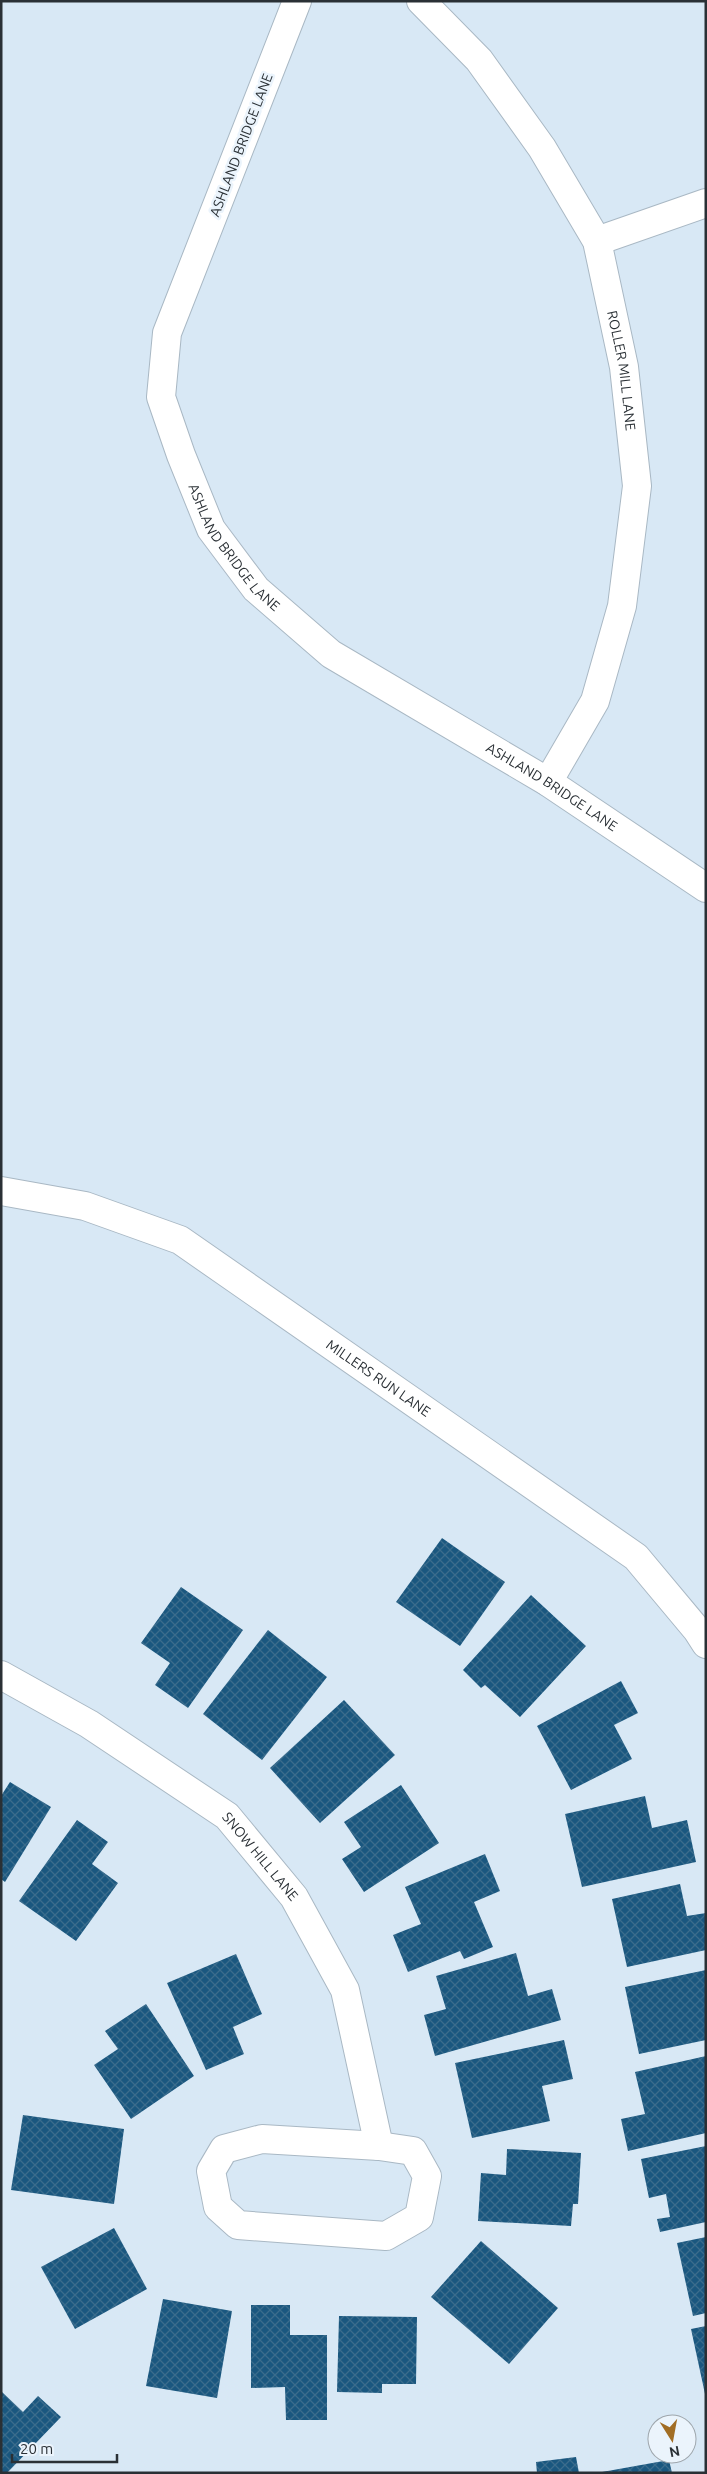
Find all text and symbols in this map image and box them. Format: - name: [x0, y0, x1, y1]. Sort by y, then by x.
- street label: ASHLAND BRIDGE LANE: [206, 71, 276, 219]
- street label: ROLLER MILL LANE: [604, 309, 639, 431]
- street label: ASHLAND BRIDGE LANE: [186, 481, 283, 614]
- street label: ASHLAND BRIDGE LANE: [483, 739, 621, 834]
- street label: MILLERS RUN LANE: [323, 1336, 434, 1420]
- street label: SNOW HILL LANE: [219, 1809, 302, 1904]
- north arrow: [647, 2414, 697, 2464]
- scale bar: [12, 2432, 118, 2464]
- text: 20 m: [20, 2440, 53, 2457]
- text: N: [668, 2443, 681, 2461]

